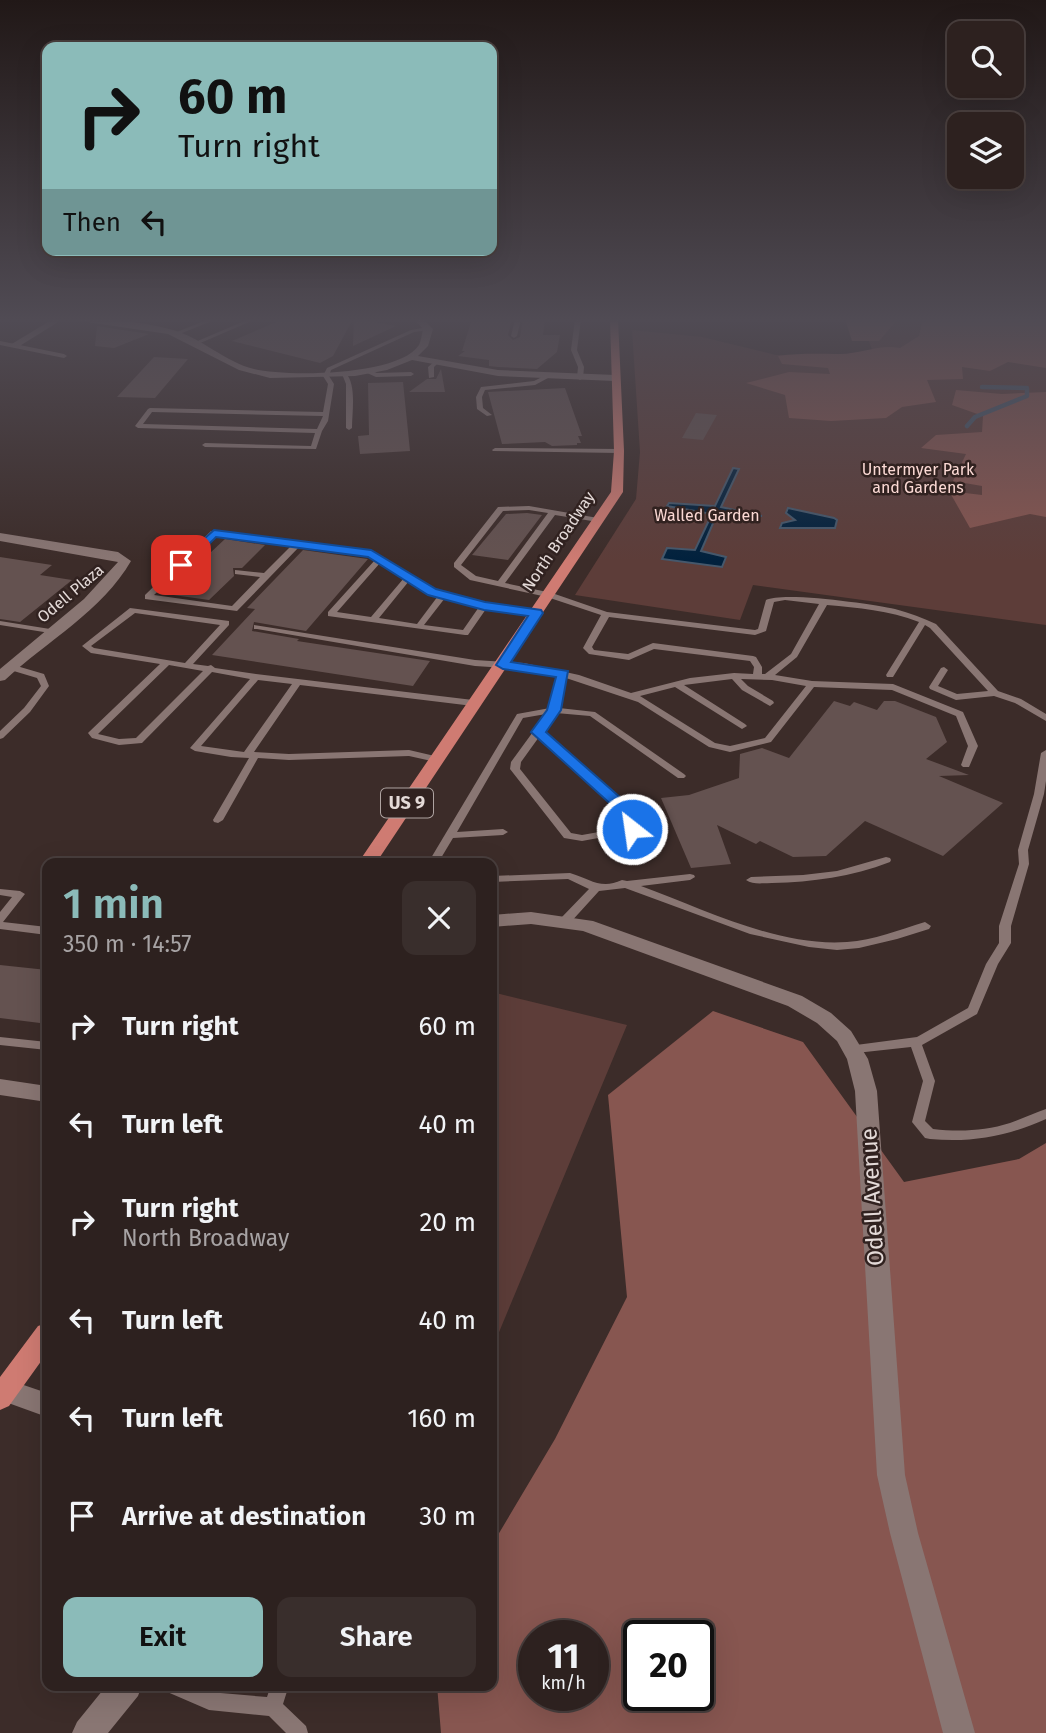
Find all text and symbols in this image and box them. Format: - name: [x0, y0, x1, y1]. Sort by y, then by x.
- map controls: [947, 21, 1024, 189]
- button: search: [947, 21, 1024, 98]
- text: 60 m: [178, 67, 287, 126]
- icon: right: [63, 70, 154, 161]
- button: layers: [947, 112, 1024, 189]
- text: Turn right: [178, 127, 320, 165]
- icon: left: [135, 203, 173, 241]
- text: Then: [63, 207, 121, 238]
- park label: Untermyer Park and Gardens: [862, 460, 975, 497]
- street label: North Broadway: [518, 488, 599, 595]
- park label: Walled Garden: [654, 506, 760, 525]
- pin: [151, 535, 211, 595]
- icon: arrive: [162, 546, 200, 584]
- street label: Odell Plaza: [33, 560, 107, 627]
- road number: US 9: [381, 788, 433, 818]
- position arrow: [595, 792, 669, 866]
- text: 1 min: [63, 879, 164, 929]
- button: close: [402, 881, 476, 955]
- text: 350 m · 14:57: [63, 930, 191, 958]
- icon: right: [63, 1007, 101, 1045]
- text: Turn right: [122, 1011, 239, 1042]
- text: 60 m: [418, 1011, 476, 1042]
- icon: left: [63, 1105, 101, 1143]
- text: Turn left: [122, 1109, 223, 1140]
- text: 40 m: [418, 1109, 476, 1140]
- street label: Odell Avenue: [854, 1127, 890, 1267]
- text: Turn right: [122, 1193, 239, 1224]
- icon: right: [63, 1203, 101, 1241]
- text: 20 m: [419, 1207, 476, 1238]
- text: North Broadway: [122, 1224, 289, 1252]
- icon: left: [63, 1301, 101, 1339]
- text: Turn left: [122, 1305, 223, 1336]
- text: 40 m: [418, 1305, 476, 1336]
- icon: left: [63, 1399, 101, 1437]
- text: Turn left: [122, 1403, 223, 1434]
- text: 160 m: [407, 1403, 476, 1434]
- icon: arrive: [63, 1497, 101, 1535]
- text: Arrive at destination: [122, 1501, 366, 1532]
- text: 30 m: [419, 1501, 476, 1532]
- button: Exit: [63, 1597, 263, 1677]
- button: Share: [277, 1597, 476, 1677]
- speed limit sign: 20: [623, 1620, 714, 1711]
- text: 11: [548, 1635, 579, 1677]
- text: km/h: [541, 1672, 586, 1694]

